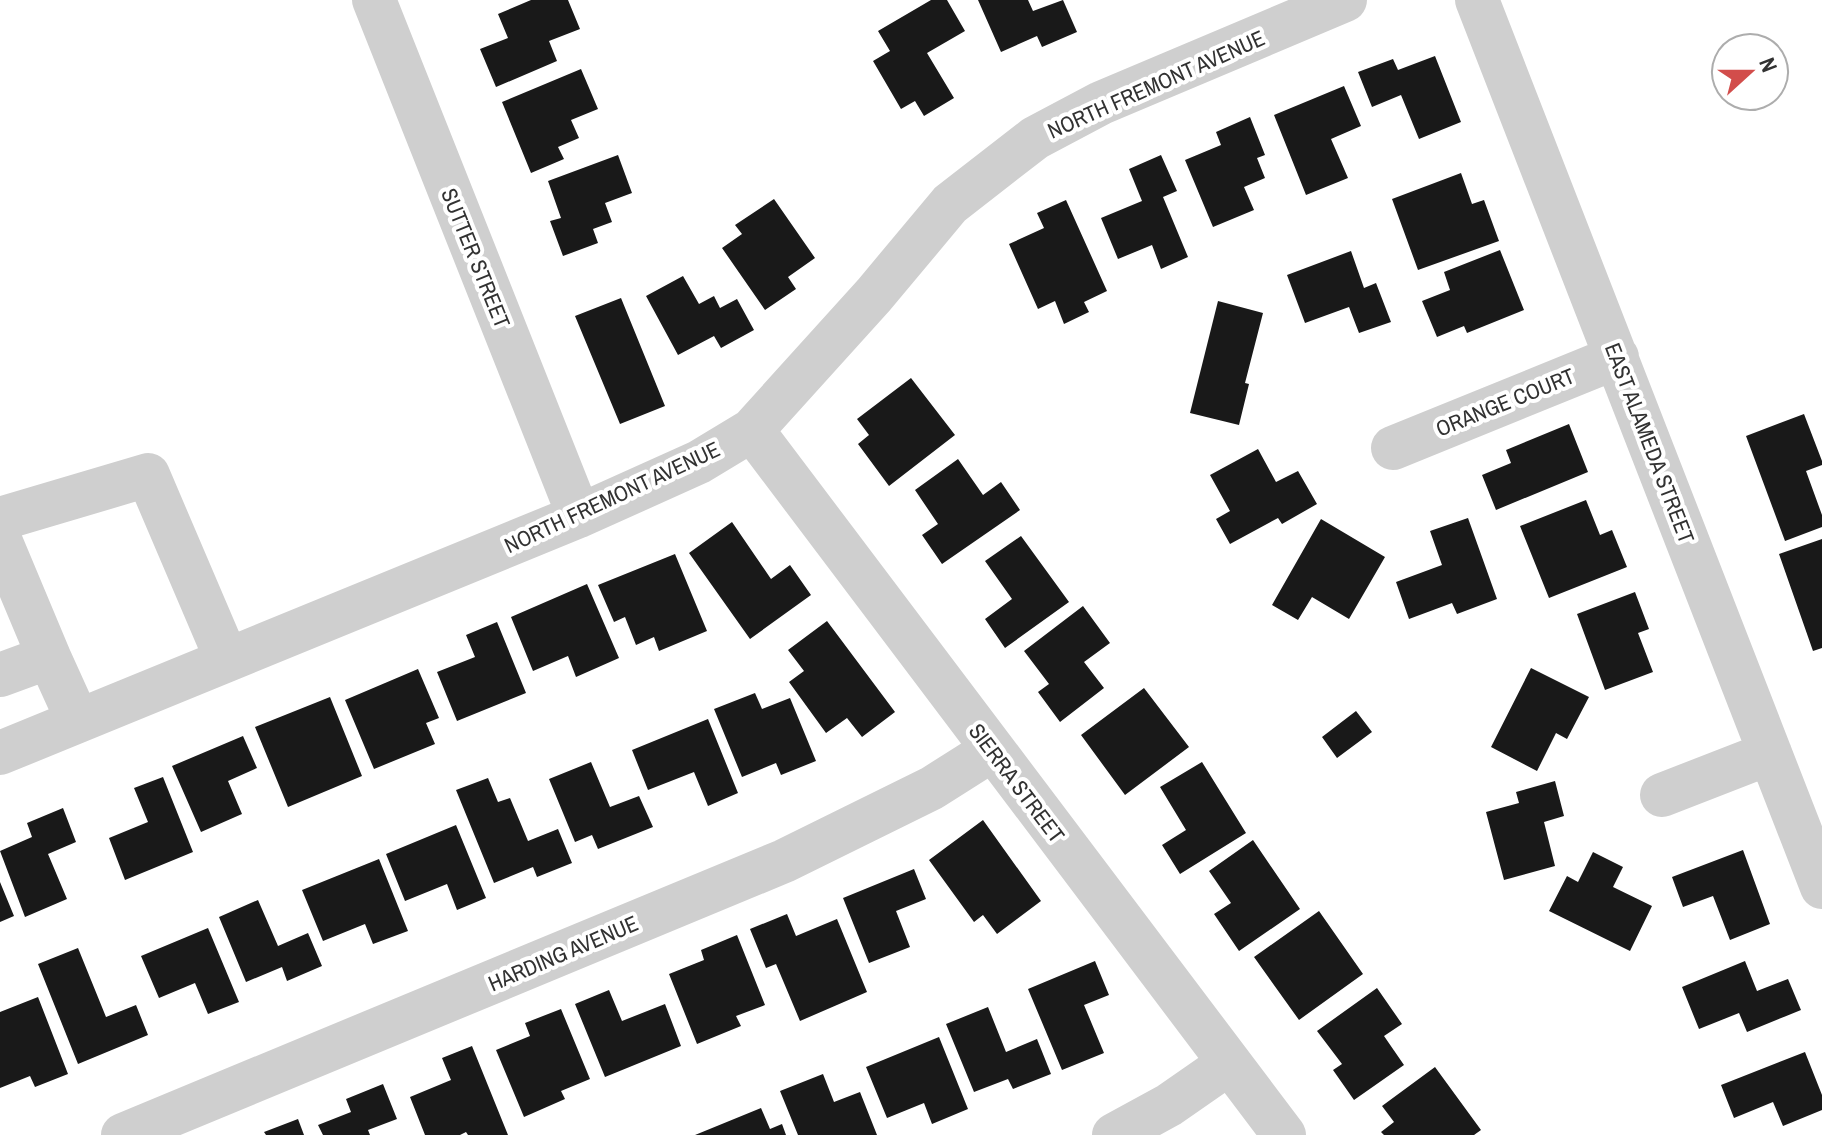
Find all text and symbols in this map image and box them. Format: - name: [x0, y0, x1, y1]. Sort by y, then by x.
- street label: NORTH FREMONT AVENUE: [1043, 23, 1269, 145]
- north arrow: [1710, 32, 1790, 112]
- text: N: [1752, 53, 1785, 76]
- street label: SUTTER STREET: [434, 184, 518, 332]
- street label: EAST ALAMEDA STREET: [1598, 339, 1702, 547]
- street label: ORANGE COURT: [1431, 361, 1579, 443]
- street label: NORTH FREMONT AVENUE: [499, 434, 725, 560]
- street label: SIERRA STREET: [962, 717, 1072, 849]
- street label: HARDING AVENUE: [483, 908, 643, 998]

